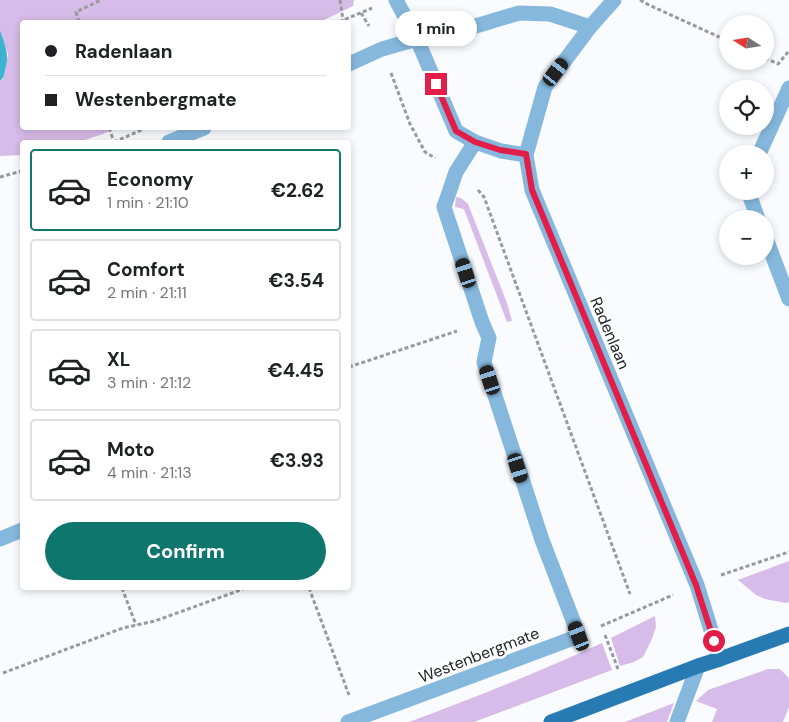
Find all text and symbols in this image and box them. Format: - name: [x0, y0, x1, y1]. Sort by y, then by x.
- callout: 1 min: [395, 12, 477, 46]
- north arrow: [719, 15, 774, 70]
- map controls: [719, 15, 774, 265]
- text: 1 min: [417, 18, 455, 39]
- text: Radenlaan: [75, 39, 172, 64]
- car: [540, 56, 571, 88]
- route end: [425, 73, 447, 95]
- button: locate: [719, 80, 774, 135]
- text: Westenbergmate: [75, 87, 237, 112]
- button: +: [719, 145, 774, 200]
- text: Economy: [107, 167, 194, 192]
- icon: car: [47, 168, 92, 213]
- text: €2.62: [271, 178, 324, 203]
- text: 1 min · 21:10: [107, 192, 189, 213]
- button: −: [719, 210, 774, 265]
- car: [454, 256, 477, 290]
- text: Comfort: [107, 257, 185, 282]
- icon: car: [47, 258, 92, 303]
- text: €3.54: [269, 268, 324, 293]
- text: 2 min · 21:11: [107, 282, 187, 303]
- street label: Radenlaan: [585, 294, 635, 372]
- text: XL: [107, 347, 130, 372]
- icon: car: [47, 348, 92, 393]
- text: €4.45: [268, 358, 324, 383]
- car: [478, 363, 501, 397]
- text: 3 min · 21:12: [107, 372, 191, 393]
- text: Moto: [107, 437, 155, 462]
- icon: car: [47, 438, 92, 483]
- text: €3.93: [270, 448, 324, 473]
- car: [506, 451, 529, 485]
- text: 4 min · 21:13: [107, 462, 192, 483]
- button: Confirm: [45, 522, 326, 580]
- car: [566, 619, 591, 653]
- street label: Westenbergmate: [416, 622, 542, 688]
- route start: [703, 630, 725, 652]

